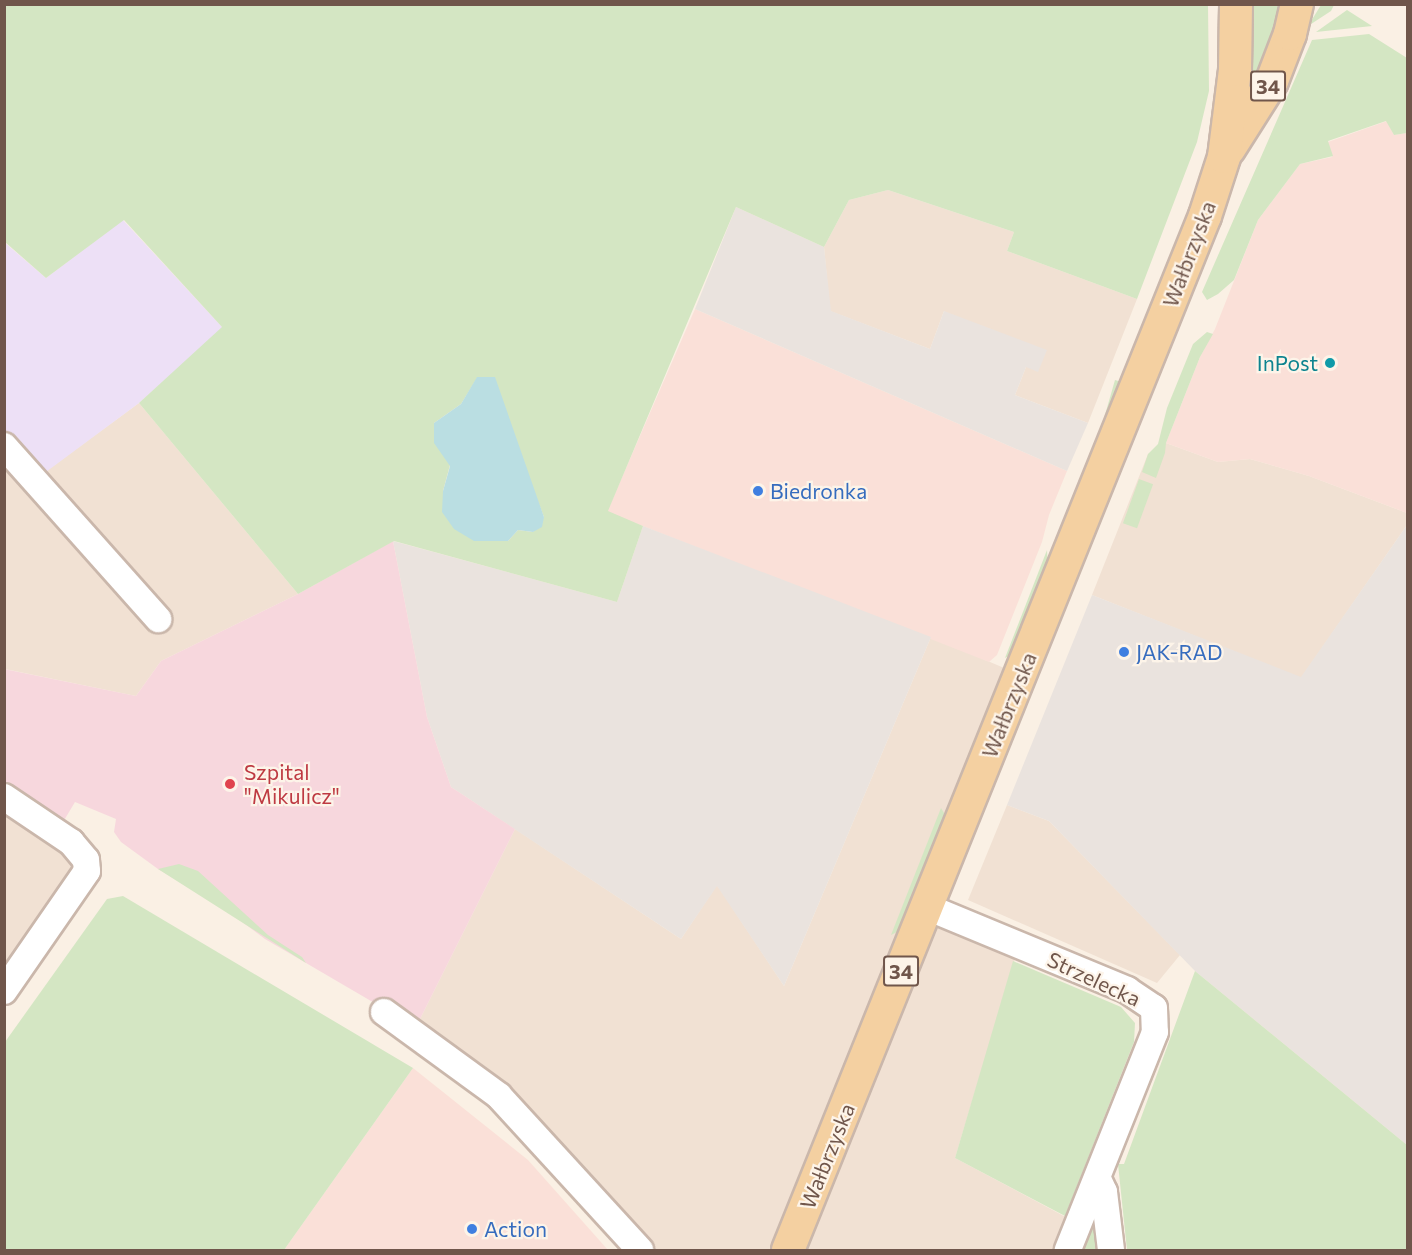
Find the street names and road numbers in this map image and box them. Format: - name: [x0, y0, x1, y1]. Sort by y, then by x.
- road number: 34: [1250, 69, 1286, 103]
- street label: Wałbrzyska: [1157, 197, 1221, 311]
- street label: Wałbrzyska: [976, 649, 1042, 761]
- street label: Strzelecka: [1043, 947, 1145, 1011]
- road number: 34: [883, 954, 919, 988]
- street label: Wałbrzyska: [794, 1100, 860, 1212]

